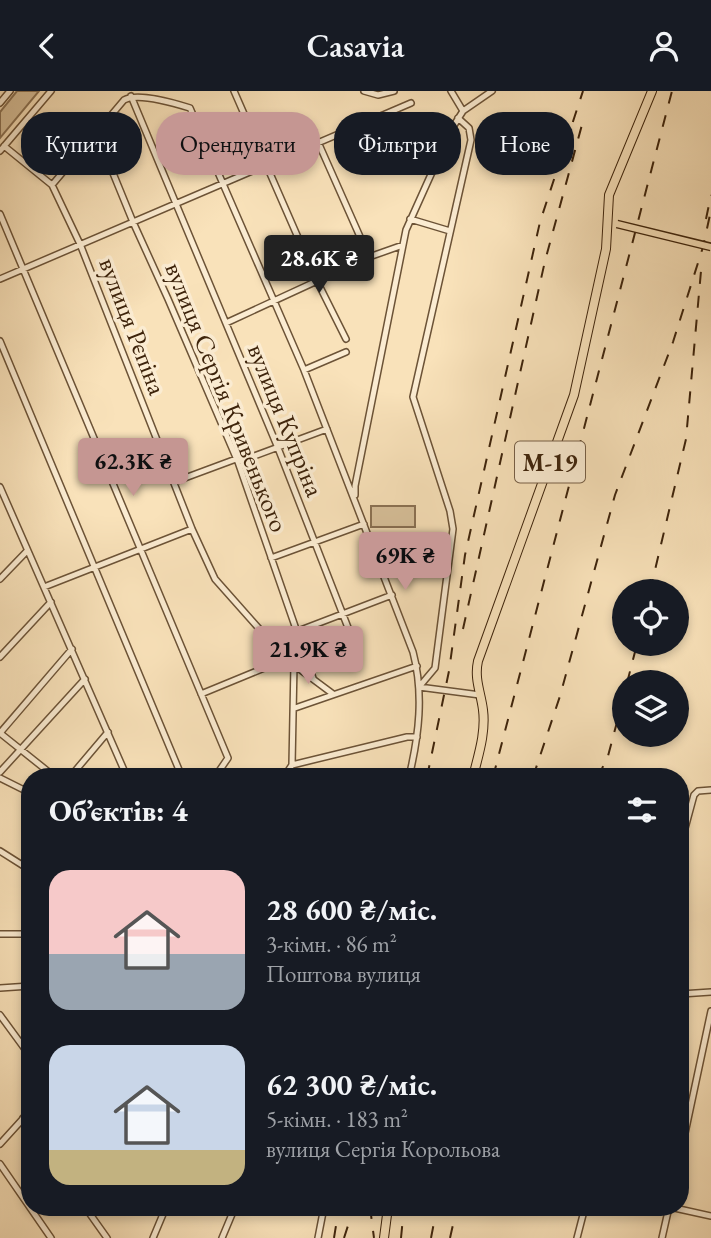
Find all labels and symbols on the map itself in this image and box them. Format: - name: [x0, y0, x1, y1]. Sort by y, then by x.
- pin: 28.6K ₴: [254, 235, 384, 295]
- street label: вулиця Рєпіна: [91, 252, 175, 400]
- street label: вулиця Сергія Кривенького: [157, 257, 297, 537]
- street label: вулиця Купріна: [240, 338, 332, 502]
- pin: 62.3K ₴: [68, 439, 198, 498]
- road number: М-19: [515, 441, 585, 483]
- pin: 69K ₴: [356, 533, 454, 592]
- pin: 21.9K ₴: [243, 627, 373, 686]

